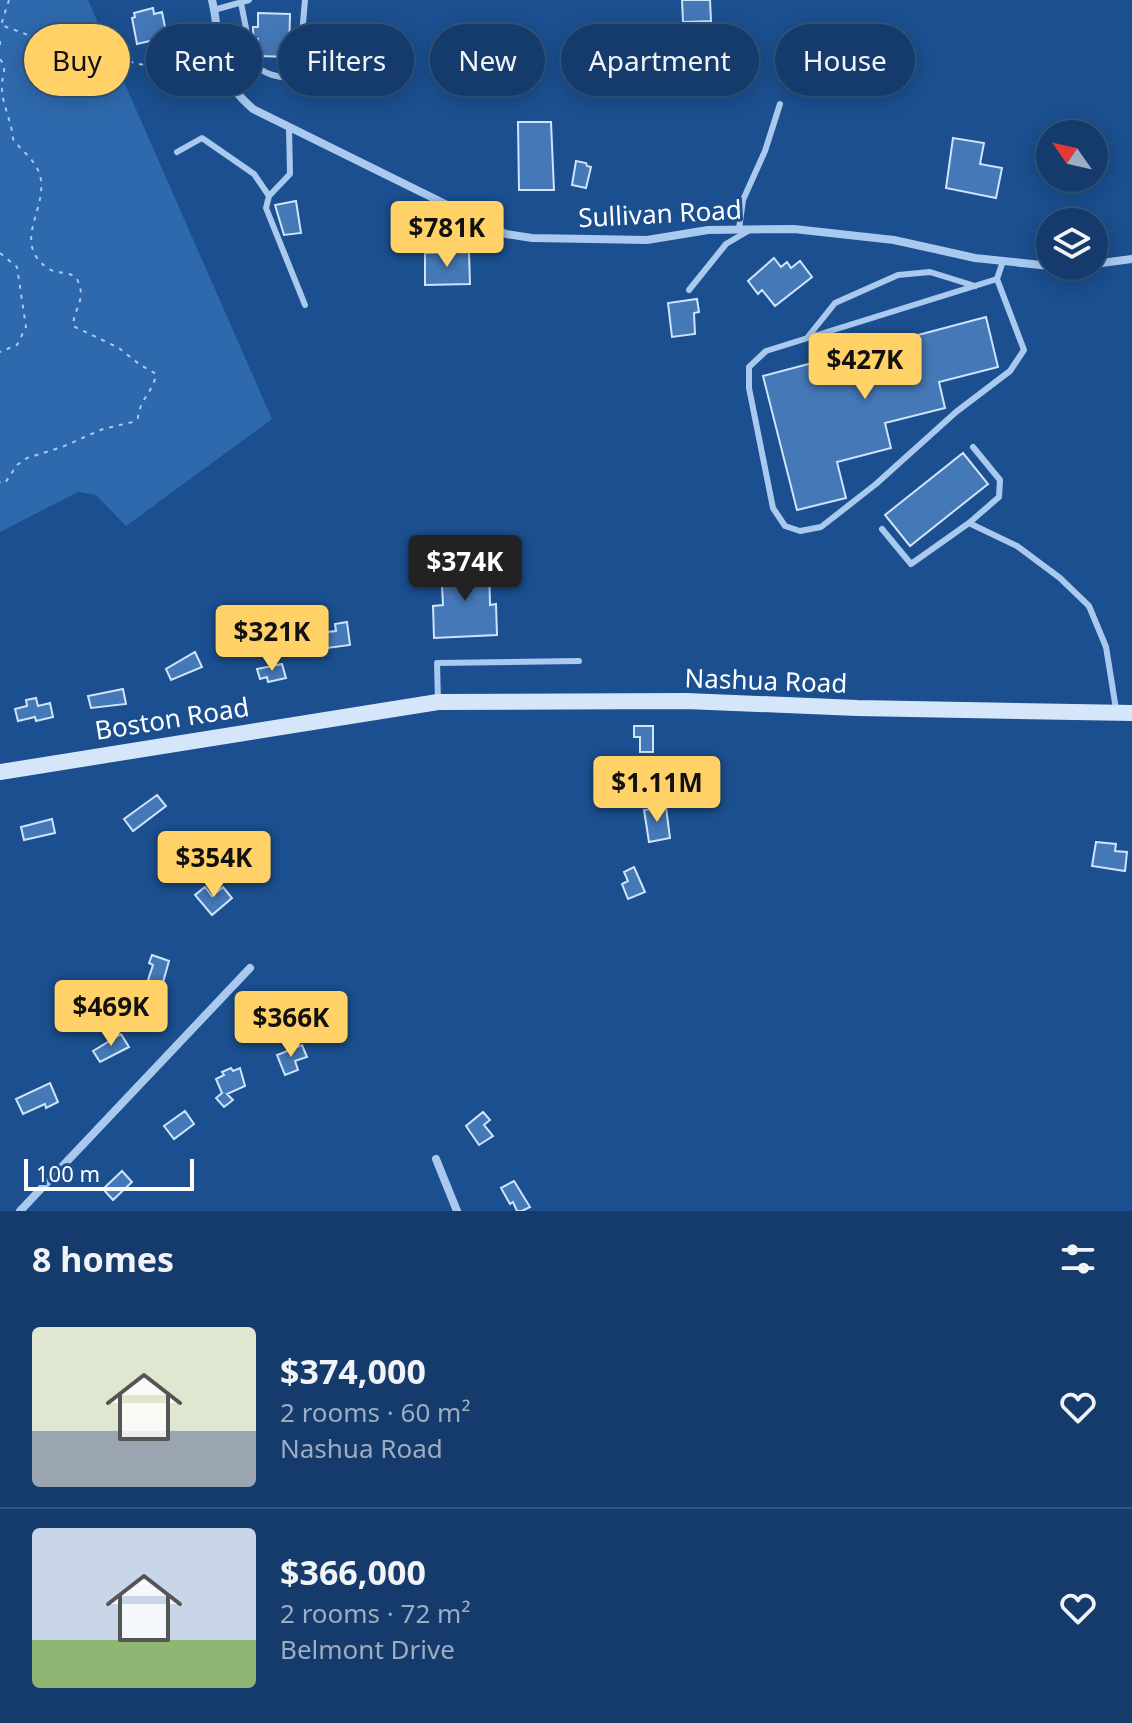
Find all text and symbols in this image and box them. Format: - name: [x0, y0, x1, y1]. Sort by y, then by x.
- chip: Buy: [24, 24, 130, 96]
- chip: Rent: [146, 24, 262, 96]
- chip: Filters: [278, 24, 414, 96]
- chip: New: [430, 24, 545, 96]
- chip: Apartment: [561, 24, 759, 96]
- chip: House: [775, 24, 915, 96]
- north arrow: [1036, 120, 1108, 192]
- map controls: [1036, 120, 1108, 280]
- street label: Sullivan Road: [577, 191, 743, 235]
- pin: $781K: [391, 201, 503, 269]
- button: layers: [1036, 208, 1108, 280]
- text: $781K: [409, 209, 485, 245]
- pin: $427K: [809, 333, 921, 401]
- text: $427K: [827, 341, 903, 377]
- pin: $374K: [409, 535, 521, 603]
- text: $374K: [427, 543, 503, 579]
- pin: $321K: [216, 605, 328, 673]
- text: $321K: [234, 613, 310, 649]
- street label: Nashua Road: [684, 659, 848, 701]
- street label: Boston Road: [92, 688, 251, 748]
- pin: $1.11M: [592, 756, 722, 824]
- text: $1.11M: [611, 764, 703, 800]
- pin: $354K: [158, 831, 270, 899]
- text: $354K: [176, 839, 252, 875]
- pin: $469K: [55, 980, 167, 1048]
- text: $469K: [73, 988, 149, 1024]
- pin: $366K: [235, 991, 347, 1059]
- text: $366K: [253, 999, 329, 1035]
- scale bar: [24, 1155, 194, 1191]
- text: 100 m: [36, 1158, 100, 1188]
- text: 8 homes: [32, 1236, 174, 1282]
- icon: filters: [1056, 1237, 1100, 1281]
- text: $374,000: [280, 1348, 426, 1394]
- icon: home: [96, 1359, 192, 1455]
- icon: heart: [1056, 1385, 1100, 1429]
- text: 2 rooms · 60 m²: [280, 1394, 470, 1430]
- text: Nashua Road: [280, 1430, 443, 1466]
- text: $366,000: [280, 1549, 426, 1595]
- icon: home: [96, 1560, 192, 1656]
- icon: heart: [1056, 1586, 1100, 1630]
- text: 2 rooms · 72 m²: [280, 1595, 470, 1631]
- text: Belmont Drive: [280, 1631, 455, 1667]

